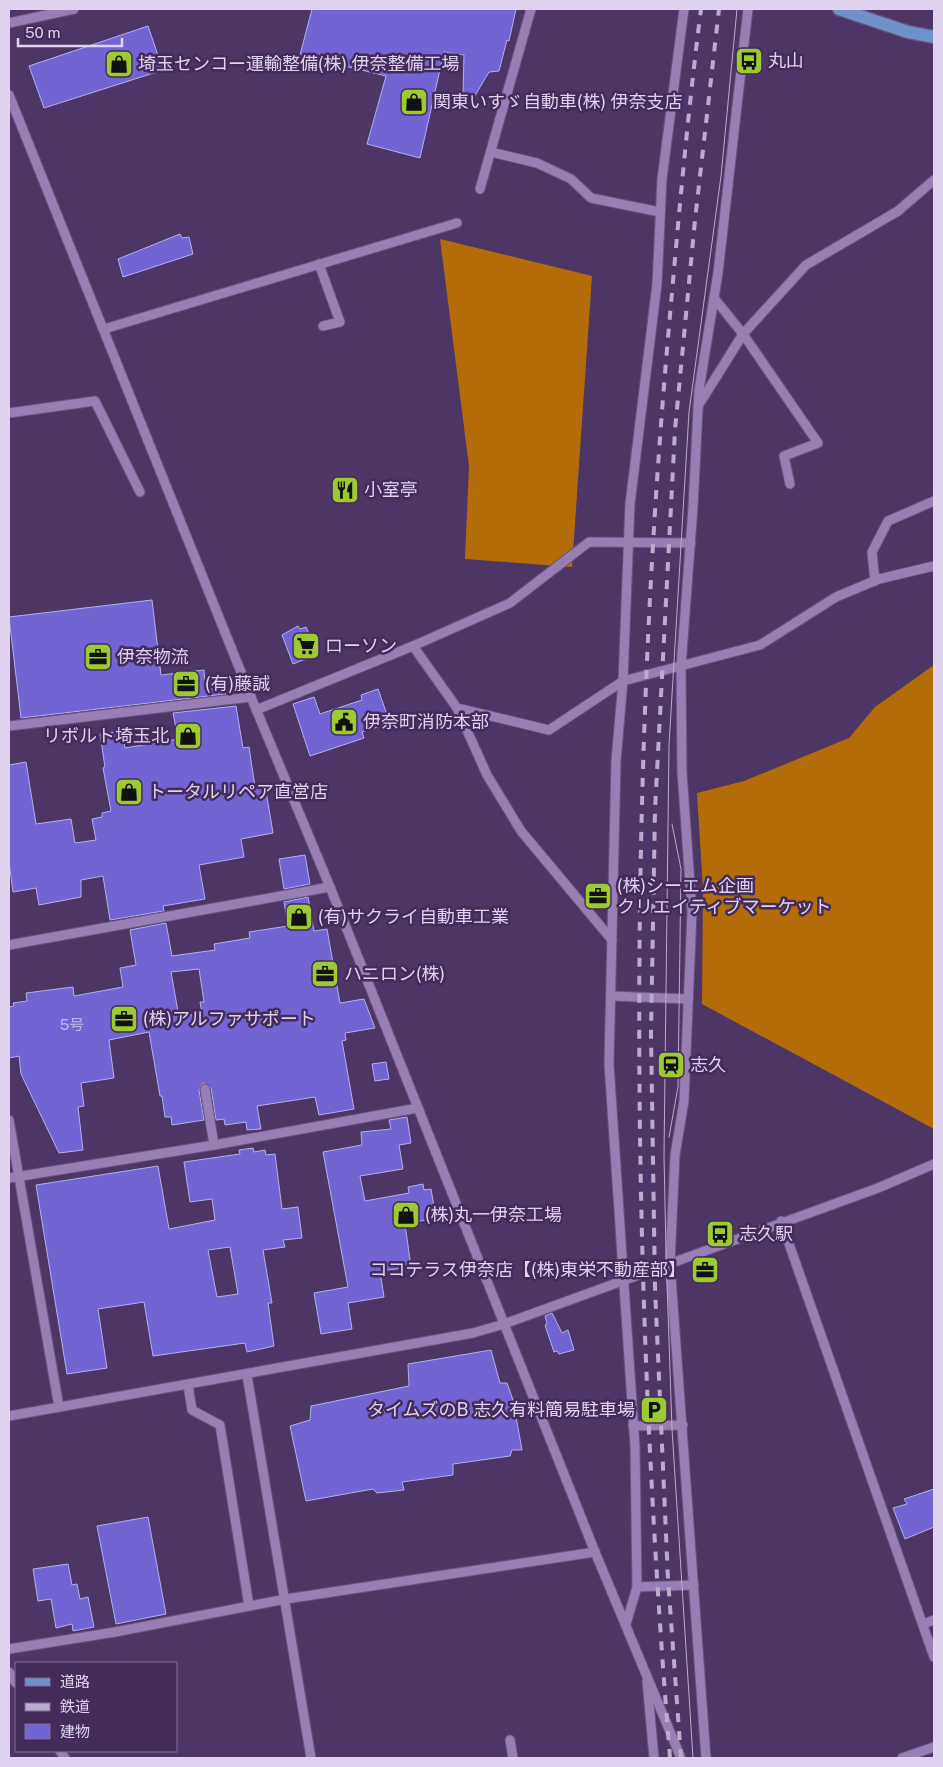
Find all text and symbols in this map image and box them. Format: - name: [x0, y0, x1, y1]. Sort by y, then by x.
- scale bar: [18, 15, 121, 47]
- text: 50 m: [25, 24, 60, 41]
- bus stop icon: 丸山: [734, 46, 764, 76]
- shop icon: 埼玉センコー運輸整備(株) 伊奈整備工場: [104, 49, 134, 79]
- place label: 丸山: [768, 50, 804, 71]
- place label: 埼玉センコー運輸整備(株) 伊奈整備工場: [138, 53, 459, 74]
- shop icon: 関東いすゞ自動車(株) 伊奈支店: [399, 87, 429, 117]
- place label: 関東いすゞ自動車(株) 伊奈支店: [433, 91, 682, 112]
- restaurant icon: 小室亭: [330, 475, 360, 505]
- place label: 小室亭: [364, 479, 418, 500]
- supermarket icon: ローソン: [291, 631, 321, 661]
- place label: ローソン: [325, 635, 397, 656]
- office icon: 伊奈物流: [83, 642, 113, 672]
- place label: 伊奈物流: [117, 646, 189, 667]
- office icon: (有)藤誠: [171, 669, 201, 699]
- place label: (有)藤誠: [205, 673, 270, 694]
- public building icon: 伊奈町消防本部: [329, 707, 359, 737]
- place label: 伊奈町消防本部: [363, 711, 489, 732]
- shop icon: リボルト埼玉北: [173, 721, 203, 751]
- place label: リボルト埼玉北: [43, 725, 169, 746]
- shop icon: トータルリペア直営店: [114, 777, 144, 807]
- place label: トータルリペア直営店: [148, 781, 328, 802]
- place label: (株)シーエム企画 クリエイティブマーケット: [617, 875, 832, 917]
- office icon: (株)シーエム企画 クリエイティブマーケット: [583, 881, 613, 911]
- shop icon: (有)サクライ自動車工業: [284, 902, 314, 932]
- place label: (有)サクライ自動車工業: [318, 906, 509, 927]
- office icon: ハニロン(株): [310, 959, 340, 989]
- place label: ハニロン(株): [344, 963, 445, 984]
- office icon: (株)アルファサポート: [109, 1004, 139, 1034]
- place label: (株)アルファサポート: [143, 1008, 316, 1029]
- house number: 5号: [60, 1016, 84, 1033]
- station icon: 志久: [656, 1050, 686, 1080]
- place label: 志久: [690, 1054, 726, 1075]
- shop icon: (株)丸一伊奈工場: [391, 1200, 421, 1230]
- place label: (株)丸一伊奈工場: [425, 1204, 562, 1225]
- bus stop icon: 志久駅: [705, 1219, 735, 1249]
- place label: 志久駅: [739, 1223, 793, 1244]
- office icon: ココテラス伊奈店【(株)東栄不動産部】: [690, 1255, 720, 1285]
- place label: ココテラス伊奈店【(株)東栄不動産部】: [369, 1259, 686, 1280]
- parking icon: タイムズのB 志久有料簡易駐車場: [639, 1395, 669, 1425]
- place label: タイムズのB 志久有料簡易駐車場: [367, 1399, 635, 1420]
- legend: [15, 1662, 178, 1752]
- text: 道路: [60, 1673, 90, 1690]
- text: 鉄道: [60, 1698, 90, 1715]
- text: 建物: [60, 1723, 90, 1740]

